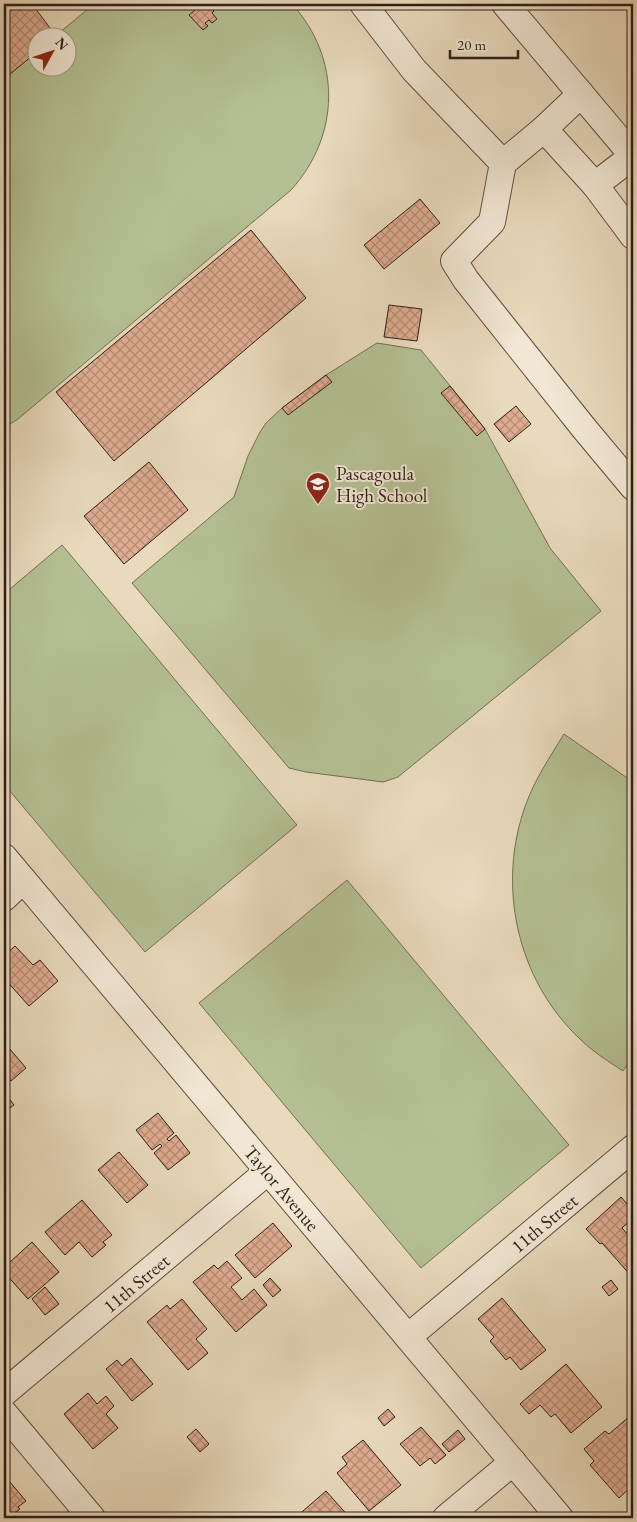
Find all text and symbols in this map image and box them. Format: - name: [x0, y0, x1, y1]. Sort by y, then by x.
- north arrow: [28, 28, 78, 78]
- scale bar: [450, 28, 517, 60]
- text: N: [51, 34, 73, 54]
- text: 20 m: [457, 35, 486, 54]
- place label: Pascagoula High School: [336, 461, 428, 508]
- school or university icon: Pascagoula High School: [305, 471, 331, 505]
- street label: Taylor Avenue: [238, 1140, 325, 1237]
- street label: 11th Street: [506, 1188, 583, 1259]
- street label: 11th Street: [98, 1248, 175, 1319]

